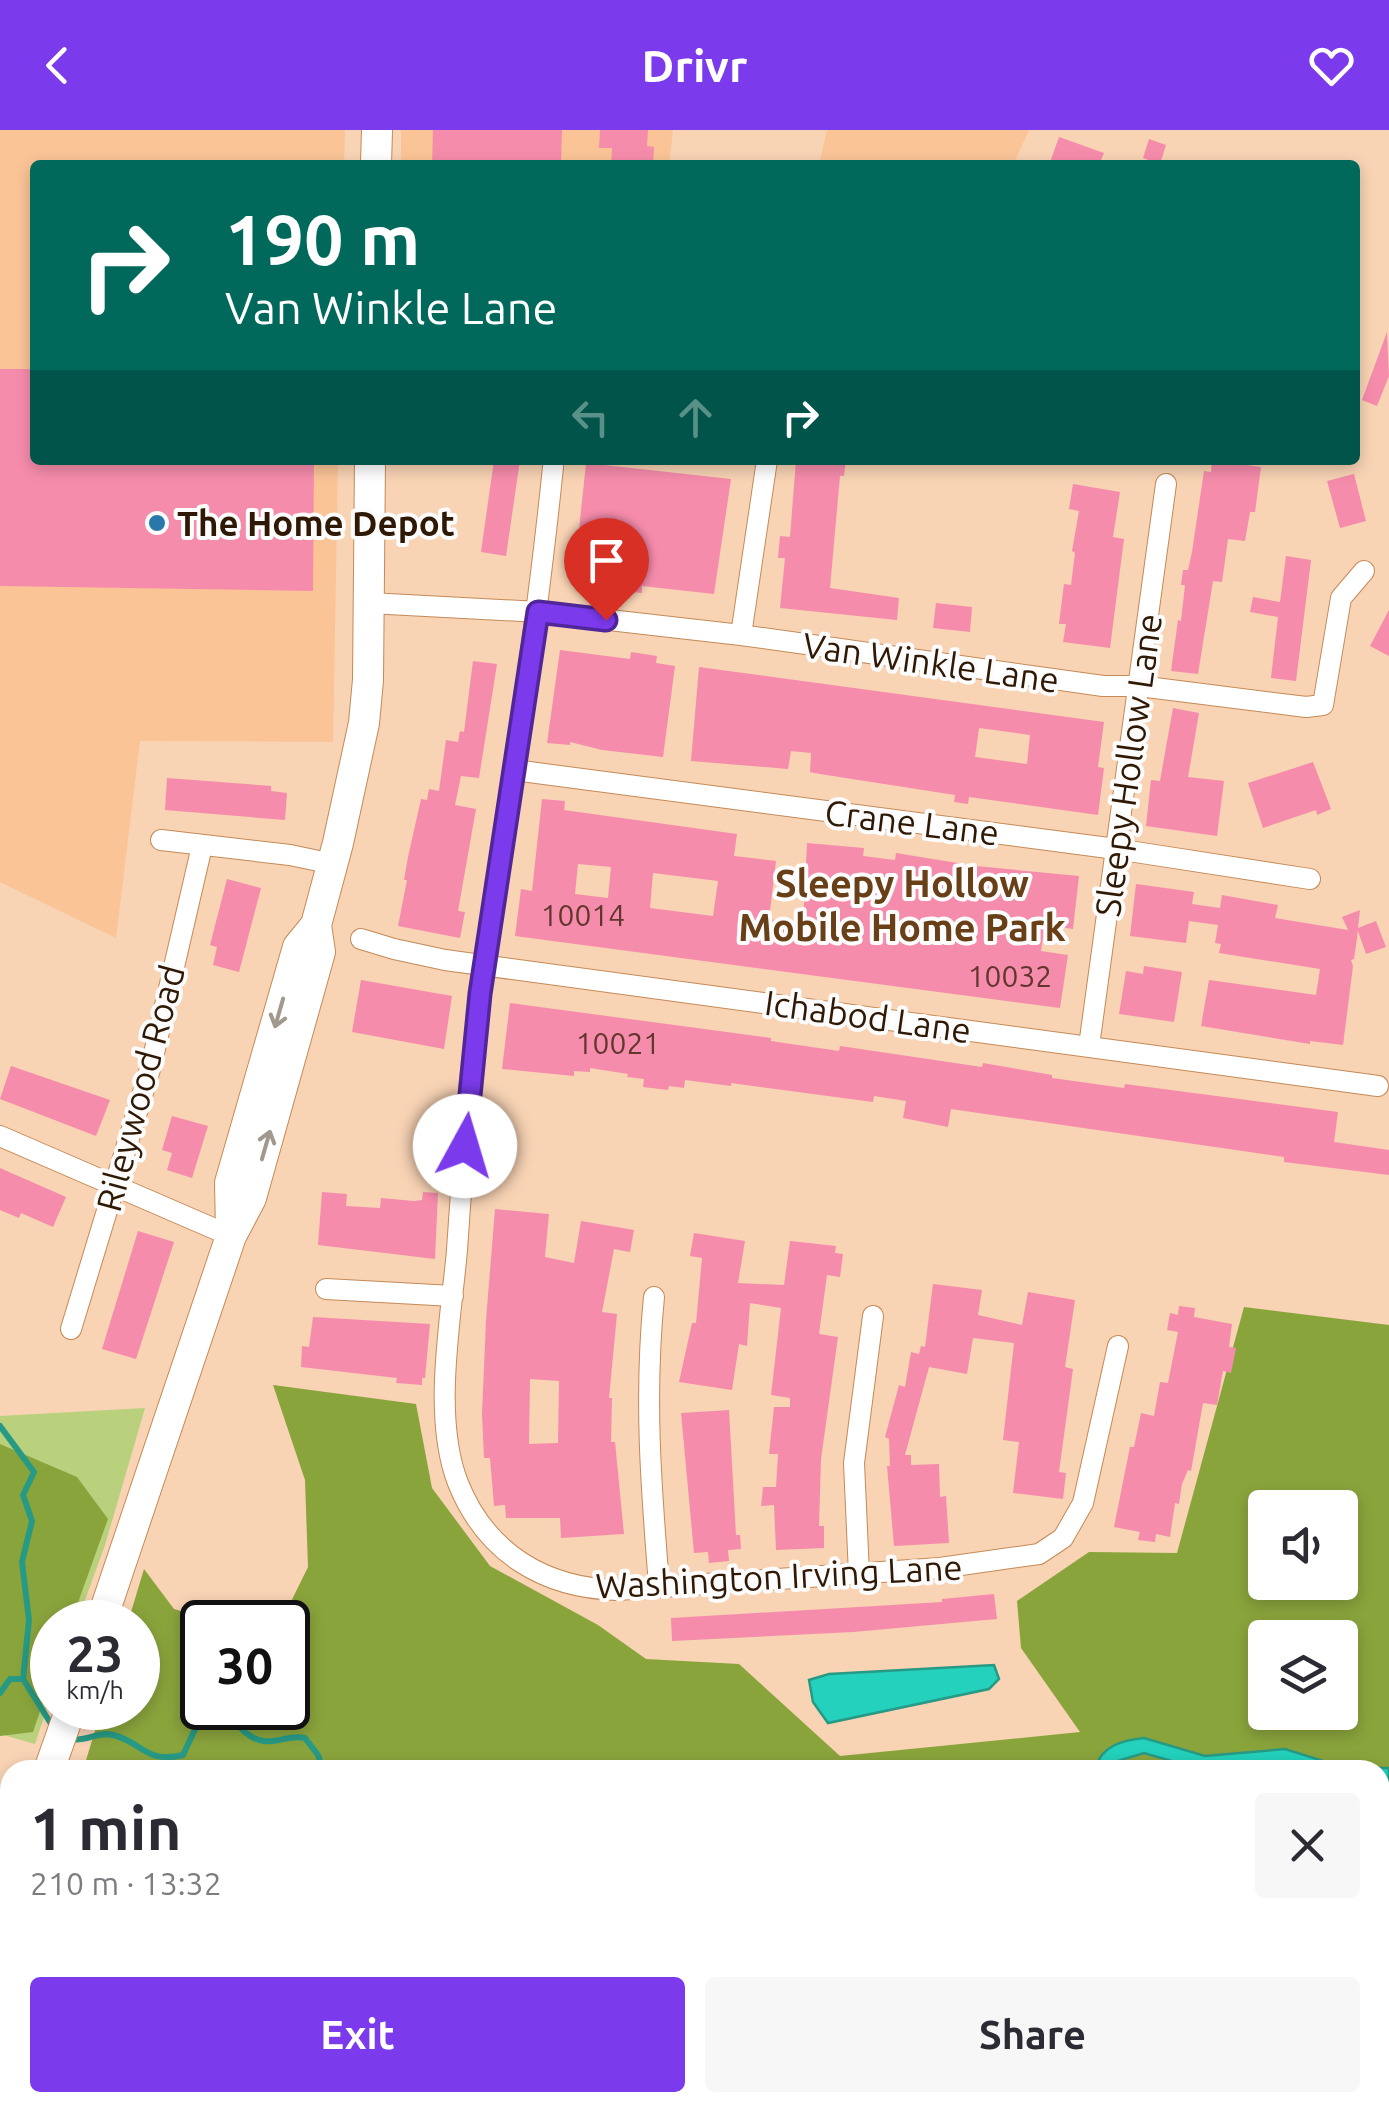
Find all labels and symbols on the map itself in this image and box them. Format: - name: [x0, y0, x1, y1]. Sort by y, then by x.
- place label: The Home Depot: [177, 503, 455, 543]
- marker: The Home Depot: [146, 512, 168, 534]
- pin: [564, 518, 649, 621]
- street label: Sleepy Hollow Lane: [1087, 611, 1169, 919]
- street label: Van Winkle Lane: [800, 624, 1062, 700]
- street label: Crane Lane: [823, 791, 1001, 853]
- district label: Sleepy Hollow Mobile Home Park: [738, 862, 1066, 948]
- house number: 10014: [541, 898, 625, 932]
- house number: 10032: [968, 959, 1052, 993]
- street label: Rileywood Road: [88, 960, 192, 1216]
- street label: Ichabod Lane: [762, 982, 974, 1050]
- one-way arrow: [269, 997, 287, 1028]
- house number: 10021: [576, 1026, 660, 1060]
- position arrow: [413, 1094, 517, 1198]
- one-way arrow: [257, 1130, 276, 1161]
- street label: Washington Irving Lane: [594, 1546, 964, 1606]
- speed limit sign: 30: [180, 1600, 310, 1730]

